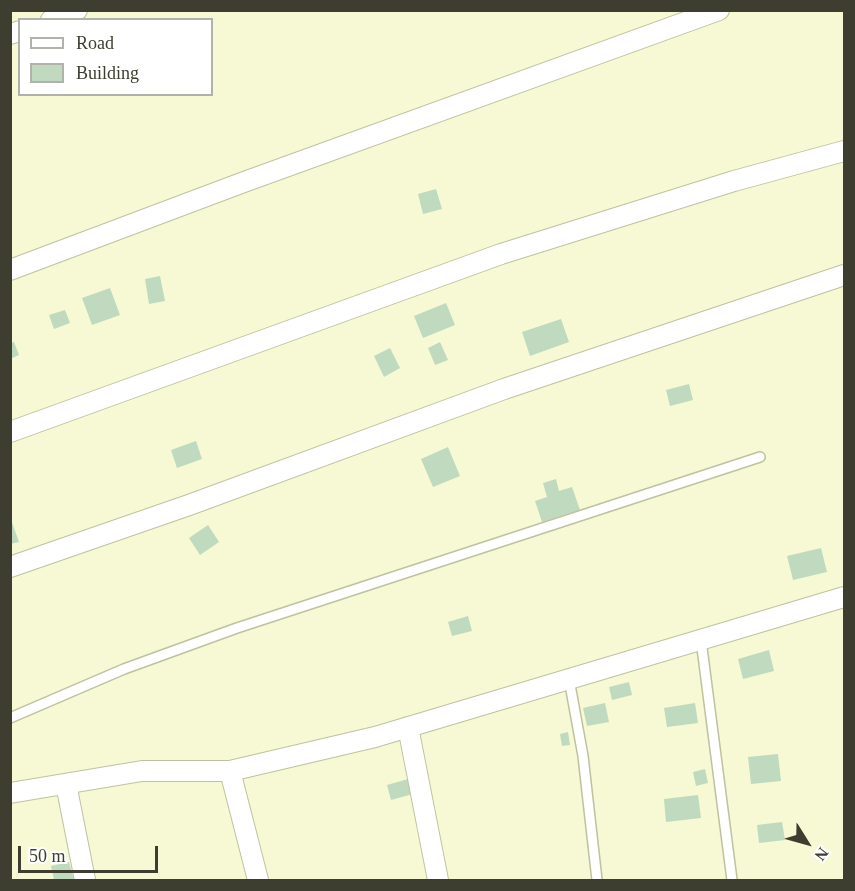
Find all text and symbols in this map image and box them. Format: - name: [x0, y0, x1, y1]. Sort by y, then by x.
- legend: [18, 18, 213, 96]
- text: Road: [76, 33, 114, 53]
- text: Building: [76, 63, 139, 83]
- north arrow: [777, 813, 837, 873]
- scale bar: [21, 834, 160, 872]
- text: N: [812, 844, 832, 864]
- text: 50 m: [29, 846, 66, 866]

